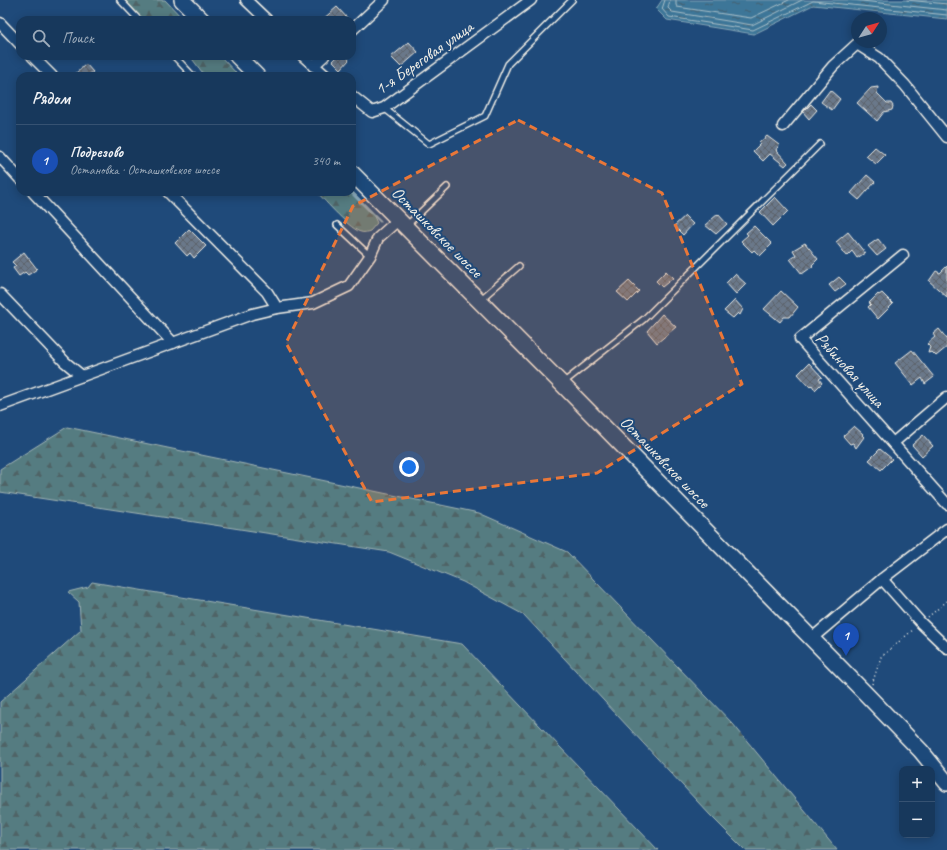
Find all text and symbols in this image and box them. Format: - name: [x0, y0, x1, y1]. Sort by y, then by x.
- north arrow: [851, 12, 887, 48]
- street label: 1-я Береговая улица: [371, 15, 479, 100]
- search box: [16, 16, 356, 60]
- icon: search: [30, 27, 52, 49]
- text: Поиск: [62, 29, 94, 48]
- text: Рядом: [32, 88, 70, 109]
- text: Подрезово: [70, 143, 123, 162]
- text: 1: [42, 153, 48, 169]
- text: 340 m: [312, 153, 340, 169]
- text: Остановка · Осташковское шоссе: [70, 162, 219, 178]
- street label: Осташковское шоссе: [387, 182, 488, 283]
- street label: Рябиновая улица: [811, 328, 890, 413]
- street label: Осташковское шоссе: [616, 412, 715, 514]
- your location: [399, 457, 419, 477]
- pin: 1: [833, 623, 859, 656]
- map controls: [899, 766, 935, 838]
- button: +: [899, 766, 935, 802]
- button: −: [899, 802, 935, 838]

